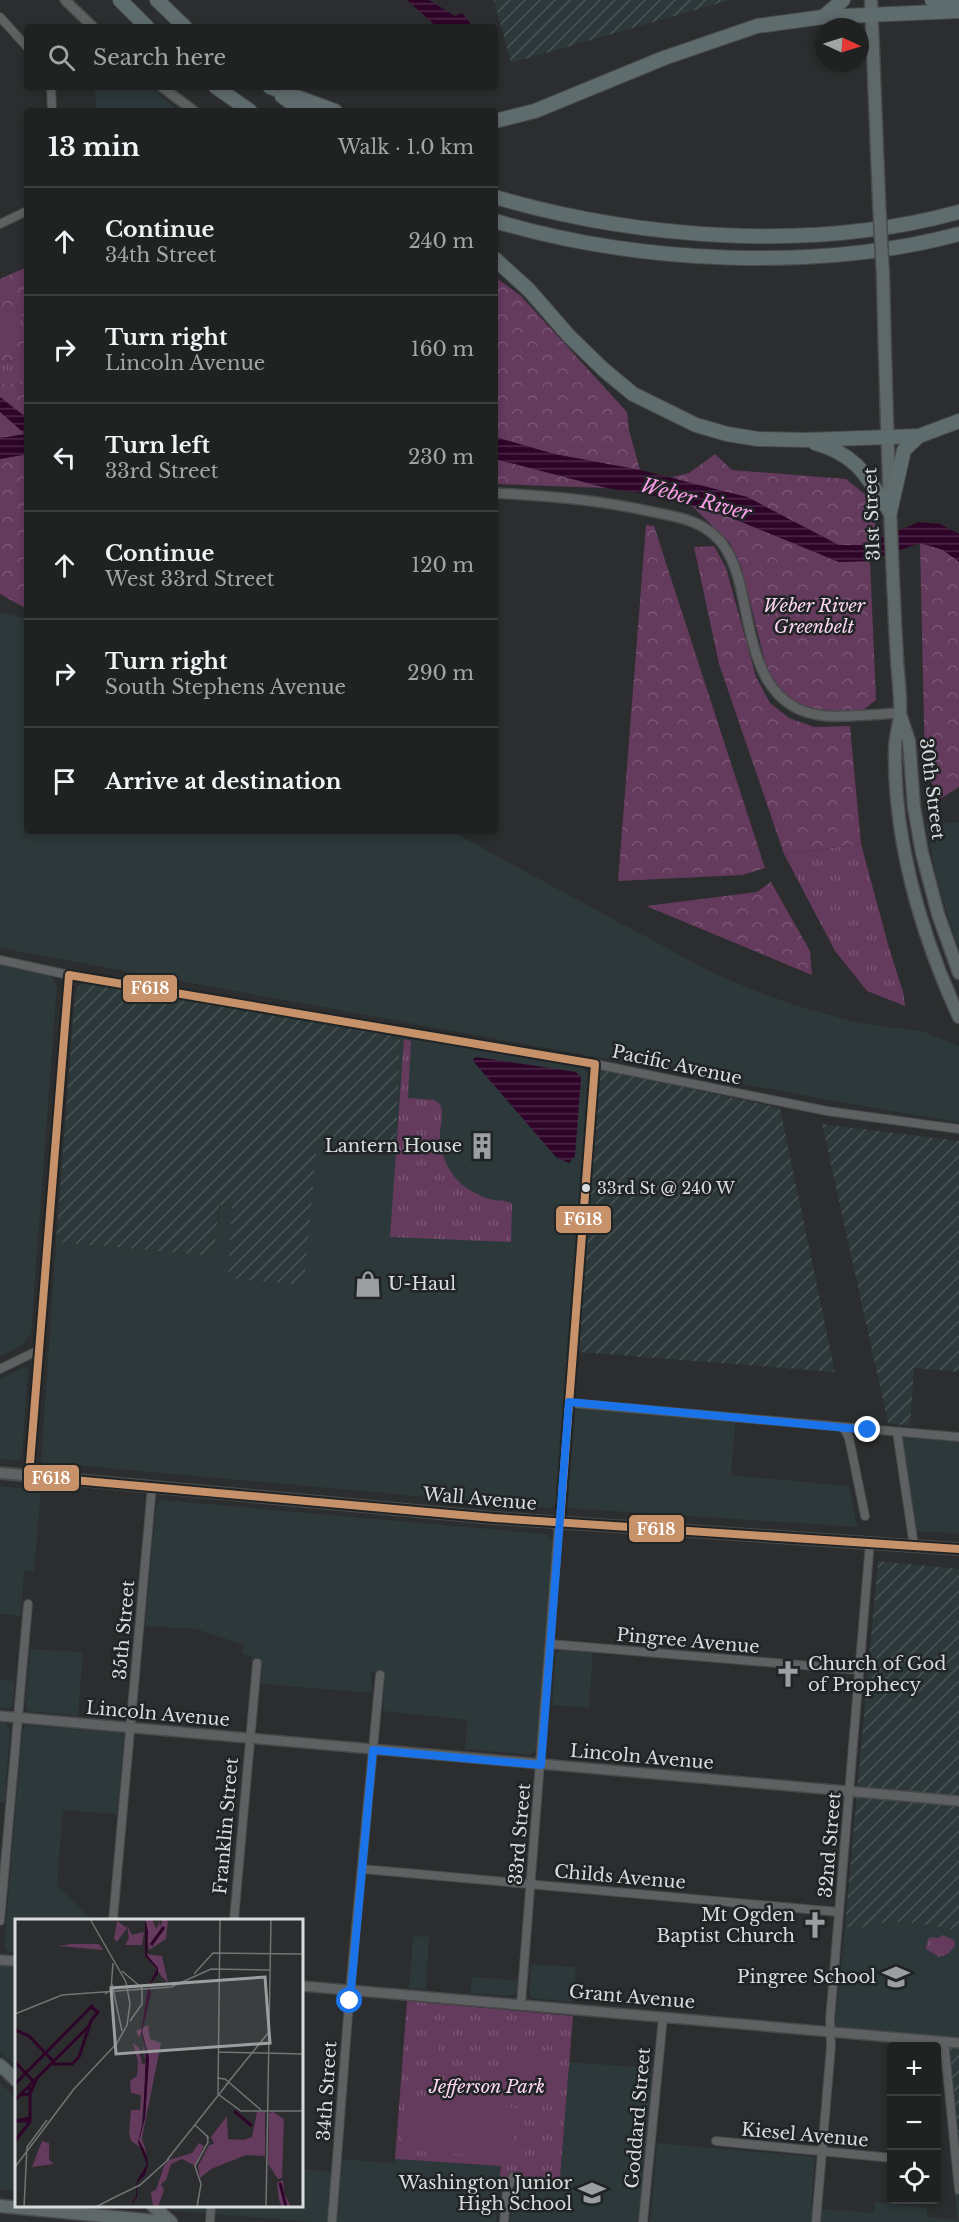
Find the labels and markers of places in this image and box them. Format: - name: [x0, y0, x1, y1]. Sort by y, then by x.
- building icon: Lantern House: [467, 1131, 497, 1161]
- place label: Lantern House: [325, 1135, 462, 1157]
- place label: 33rd St @ 240 W: [597, 1178, 735, 1198]
- marker: 33rd St @ 240 W: [580, 1182, 592, 1194]
- shop icon: U-Haul: [353, 1269, 383, 1299]
- place label: U-Haul: [388, 1273, 456, 1295]
- place label: Church of God of Prophecy: [808, 1653, 946, 1696]
- church icon: Church of God of Prophecy: [773, 1659, 803, 1689]
- place label: Mt Ogden Baptist Church: [657, 1904, 795, 1947]
- church icon: Mt Ogden Baptist Church: [800, 1910, 830, 1940]
- school or university icon: Pingree School: [881, 1962, 911, 1992]
- place label: Pingree School: [737, 1966, 876, 1988]
- place label: Washington Junior High School: [398, 2172, 572, 2215]
- school or university icon: Washington Junior High School: [577, 2178, 607, 2208]

